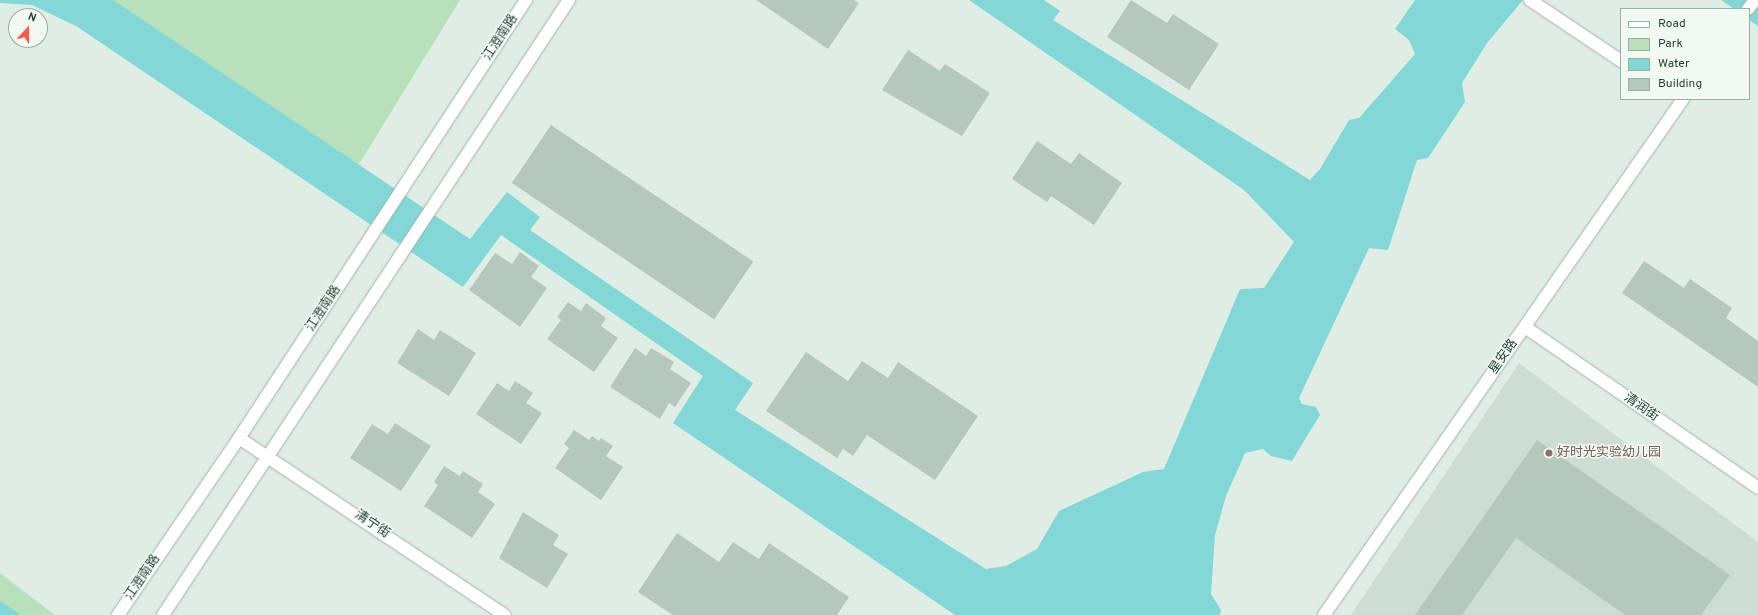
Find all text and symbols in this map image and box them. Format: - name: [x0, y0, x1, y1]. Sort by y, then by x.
- north arrow: [8, 8, 48, 48]
- legend: [1620, 8, 1750, 100]
- text: N: [26, 10, 38, 26]
- street label: 江澄南路: [480, 12, 522, 64]
- text: Road: [1658, 16, 1686, 32]
- text: Park: [1658, 36, 1683, 52]
- text: Water: [1658, 56, 1690, 72]
- text: Building: [1658, 76, 1702, 92]
- street label: 江澄南路: [303, 283, 345, 335]
- street label: 星安路: [1486, 337, 1522, 377]
- street label: 清润街: [1621, 390, 1661, 426]
- place label: 好时光实验幼儿园: [1557, 445, 1661, 461]
- marker: 好时光实验幼儿园: [1544, 448, 1554, 458]
- street label: 清宁街: [351, 508, 393, 542]
- street label: 江澄南路: [122, 552, 164, 604]

